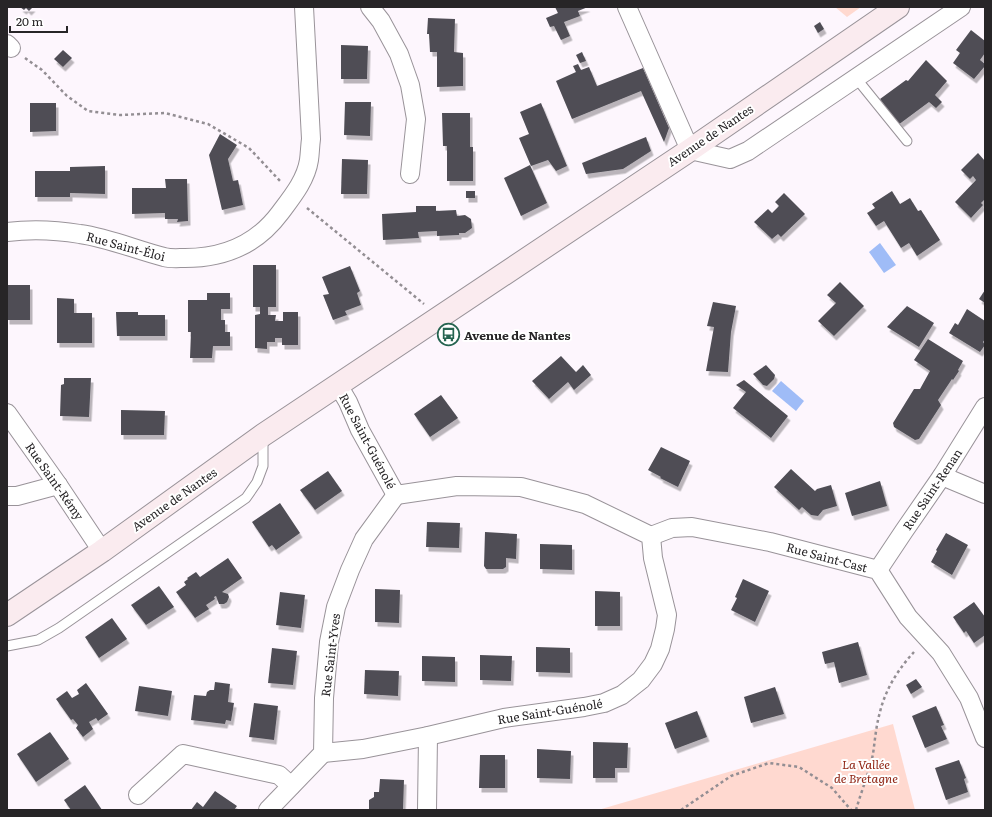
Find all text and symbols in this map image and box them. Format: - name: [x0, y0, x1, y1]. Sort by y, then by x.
- scale bar: [10, 8, 67, 34]
- text: 20 m: [16, 12, 43, 30]
- street label: Avenue de Nantes: [664, 99, 757, 170]
- street label: Rue Saint-Éloi: [84, 227, 168, 265]
- bus stop icon: Avenue de Nantes: [436, 322, 462, 348]
- place label: Avenue de Nantes: [464, 326, 570, 344]
- street label: Rue Saint-Guénolé: [335, 390, 401, 492]
- street label: Rue Saint-Rémy: [22, 439, 89, 523]
- street label: Rue Saint-Renan: [898, 444, 966, 534]
- street label: Avenue de Nantes: [128, 463, 221, 535]
- street label: Rue Saint-Cast: [784, 538, 870, 577]
- street label: Rue Saint-Yves: [316, 612, 344, 698]
- street label: Rue Saint-Guénolé: [496, 694, 604, 728]
- park label: La Vallée de Bretagne: [834, 755, 898, 787]

